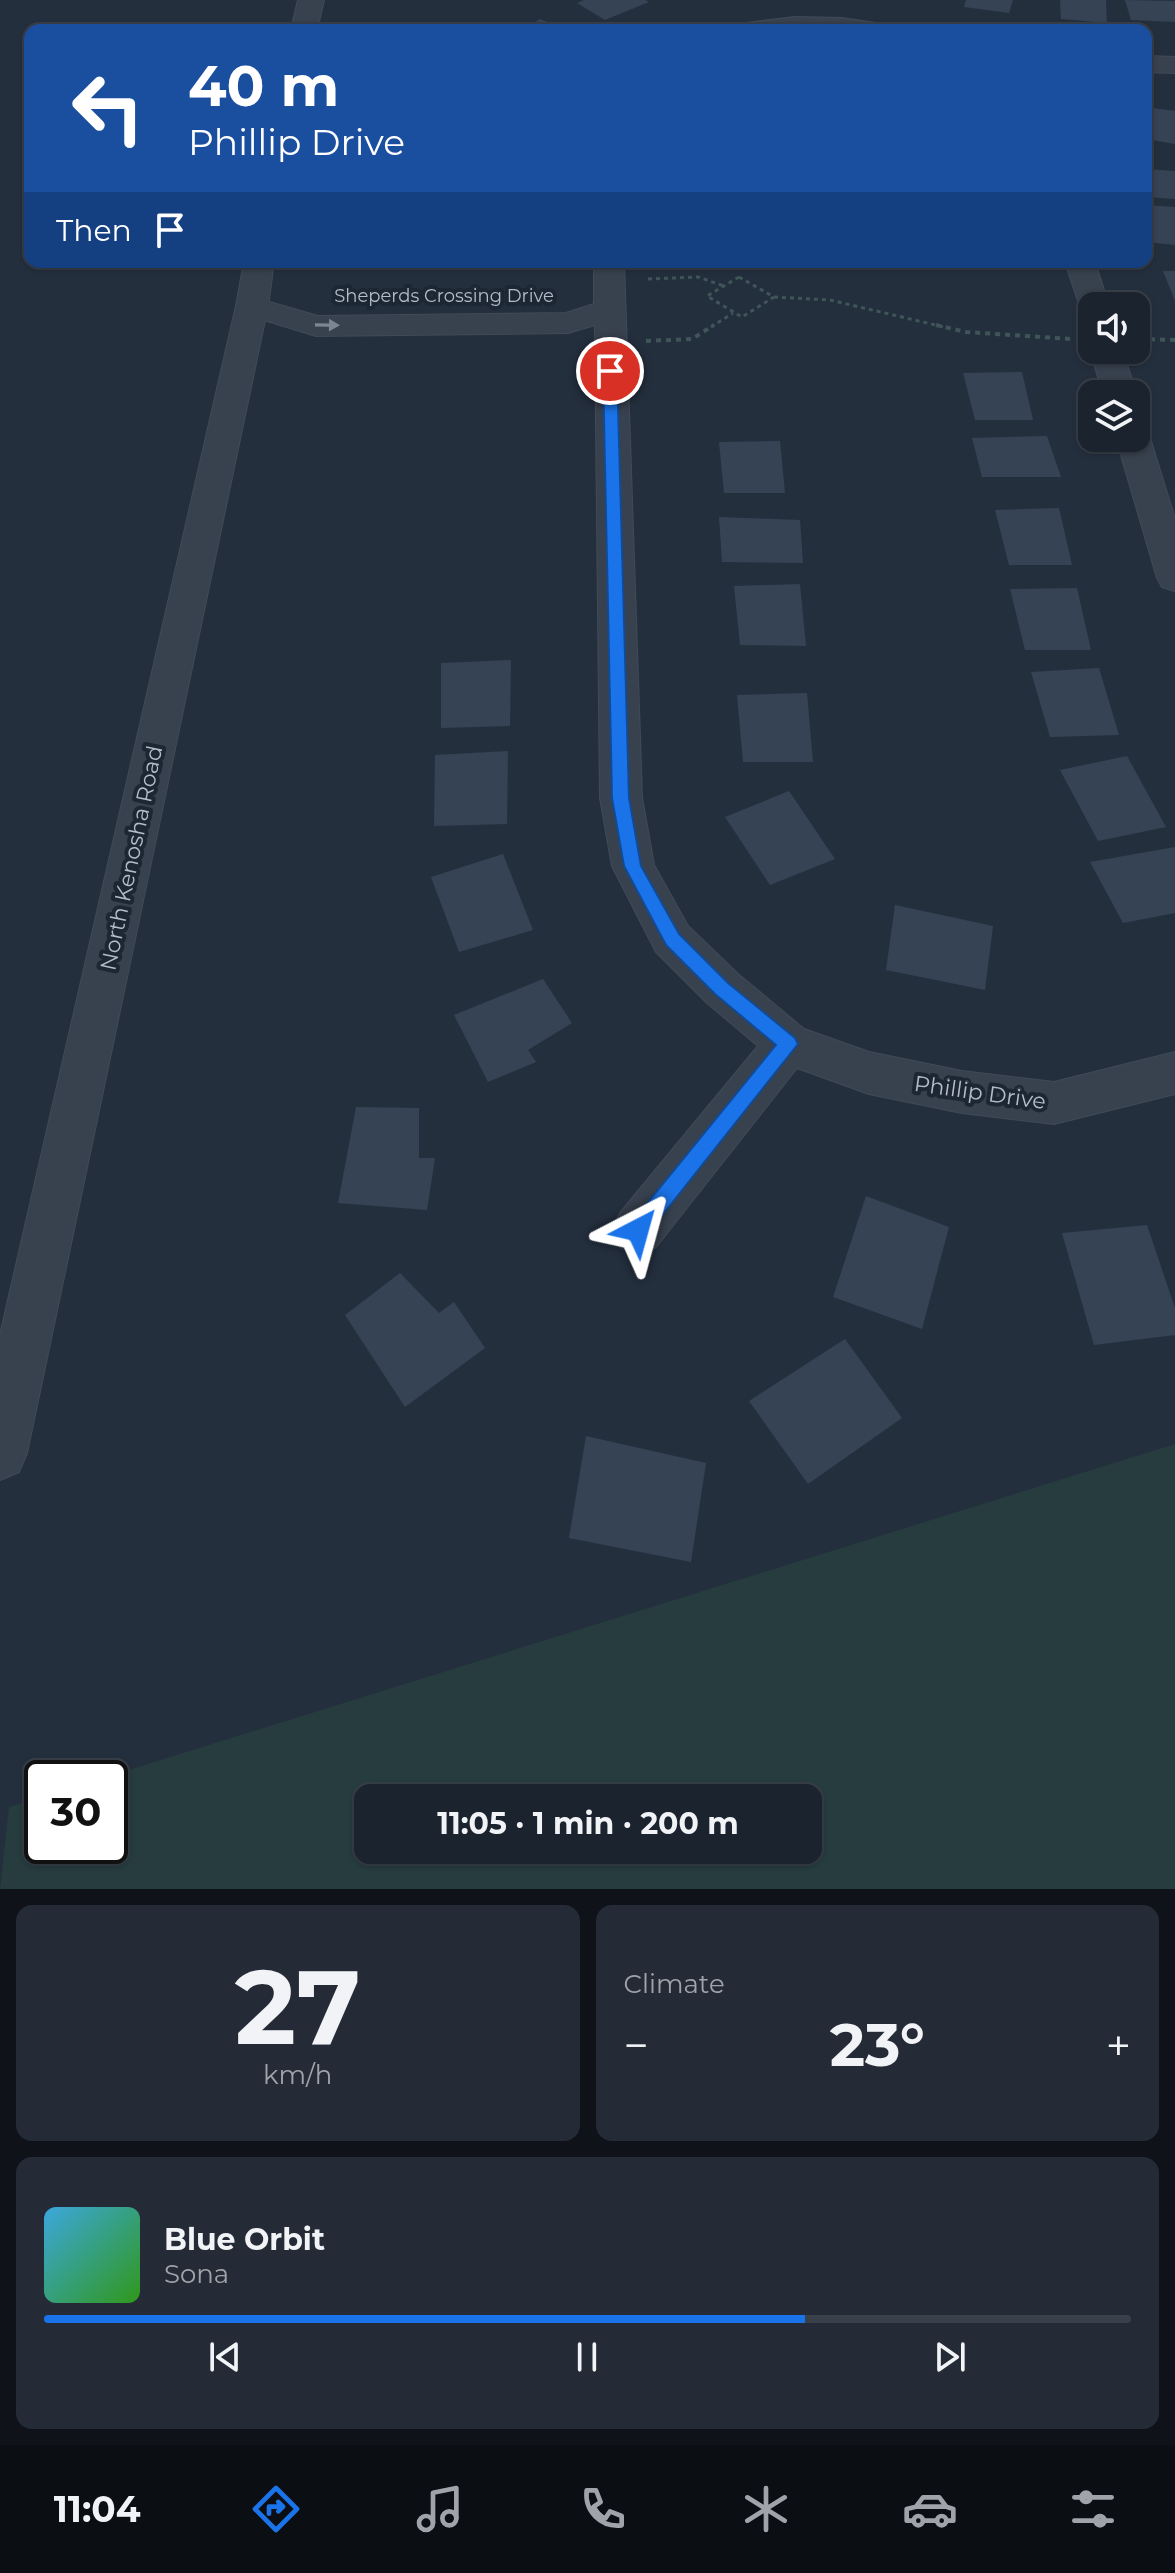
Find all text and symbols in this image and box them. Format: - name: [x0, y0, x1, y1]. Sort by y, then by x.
- text: 40 m: [188, 52, 339, 120]
- icon: left: [56, 56, 160, 160]
- text: Phillip Drive: [188, 120, 405, 164]
- icon: arrive: [148, 208, 192, 252]
- text: Then: [56, 212, 132, 249]
- street label: Sheperds Crossing Drive: [334, 285, 554, 307]
- map controls: [1078, 292, 1150, 452]
- button: sound: [1078, 292, 1150, 364]
- one-way arrow: [315, 319, 341, 332]
- pin: [576, 337, 644, 405]
- icon: arrive: [588, 349, 632, 393]
- button: layers: [1078, 380, 1150, 452]
- street label: North Kenosha Road: [94, 743, 169, 973]
- street label: Phillip Drive: [912, 1070, 1047, 1115]
- position arrow: [596, 1188, 680, 1272]
- speed limit sign: 30: [24, 1760, 128, 1864]
- text: 11:05 · 1 min · 200 m: [437, 1805, 739, 1842]
- text: 27: [235, 1943, 361, 2070]
- text: Climate: [624, 1968, 725, 2000]
- text: 23°: [830, 2008, 925, 2081]
- text: −: [624, 2018, 649, 2072]
- text: +: [1106, 2018, 1131, 2072]
- text: km/h: [263, 2059, 332, 2091]
- text: Blue Orbit: [164, 2221, 325, 2258]
- text: Sona: [164, 2258, 229, 2290]
- icon: previous: [203, 2335, 247, 2379]
- icon: pause: [565, 2335, 609, 2379]
- icon: next: [928, 2335, 972, 2379]
- icon: directions: [248, 2481, 304, 2537]
- icon: music: [412, 2481, 468, 2537]
- icon: phone: [575, 2481, 631, 2537]
- icon: climate: [738, 2481, 794, 2537]
- icon: car: [902, 2481, 958, 2537]
- icon: filters: [1065, 2481, 1121, 2537]
- text: 11:04: [54, 2487, 141, 2531]

